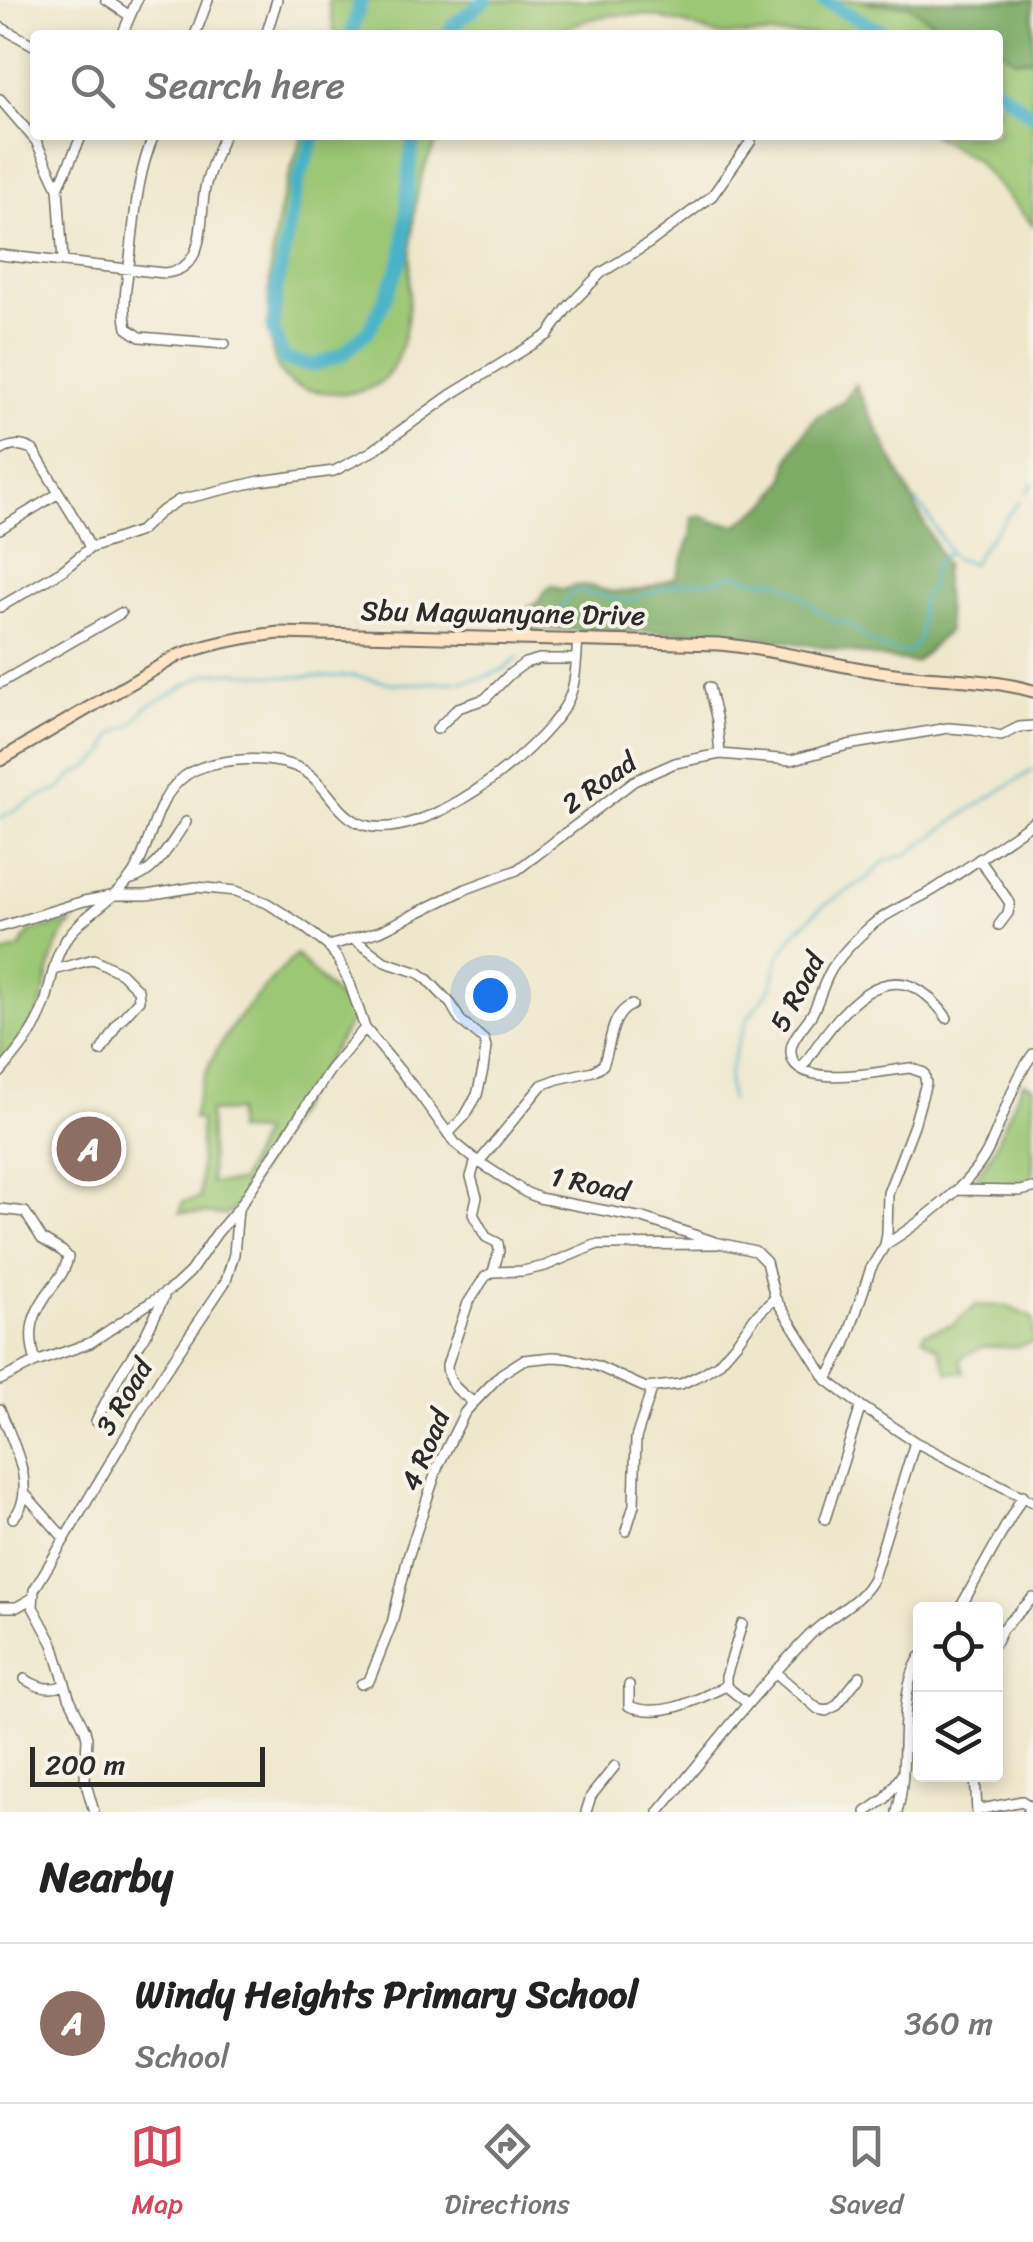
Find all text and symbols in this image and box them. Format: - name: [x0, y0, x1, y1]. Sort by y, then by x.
- search box: [30, 30, 1003, 140]
- text: Search here: [145, 52, 345, 119]
- icon: search: [65, 58, 120, 113]
- street label: Sbu Magwanyane Drive: [360, 586, 646, 640]
- street label: 2 Road: [551, 738, 649, 827]
- street label: 5 Road: [756, 941, 840, 1041]
- your location: [465, 970, 516, 1021]
- pin: A: [56, 1112, 122, 1186]
- street label: 1 Road: [546, 1152, 636, 1217]
- street label: 3 Road: [82, 1347, 167, 1445]
- street label: 4 Road: [386, 1399, 465, 1499]
- map controls: [913, 1602, 1003, 1782]
- button: locate: [913, 1602, 1003, 1692]
- button: layers: [913, 1692, 1003, 1782]
- text: 200 m: [45, 1740, 125, 1789]
- scale bar: [30, 1742, 265, 1786]
- text: Nearby: [40, 1840, 173, 1914]
- text: Windy Heights Primary School: [135, 1961, 638, 2028]
- text: A: [62, 1995, 83, 2052]
- text: 360 m: [904, 1995, 993, 2052]
- text: School: [135, 2028, 229, 2085]
- tab: Map: [130, 2119, 185, 2228]
- tab: Directions: [444, 2119, 570, 2228]
- tab: Saved: [829, 2119, 903, 2228]

